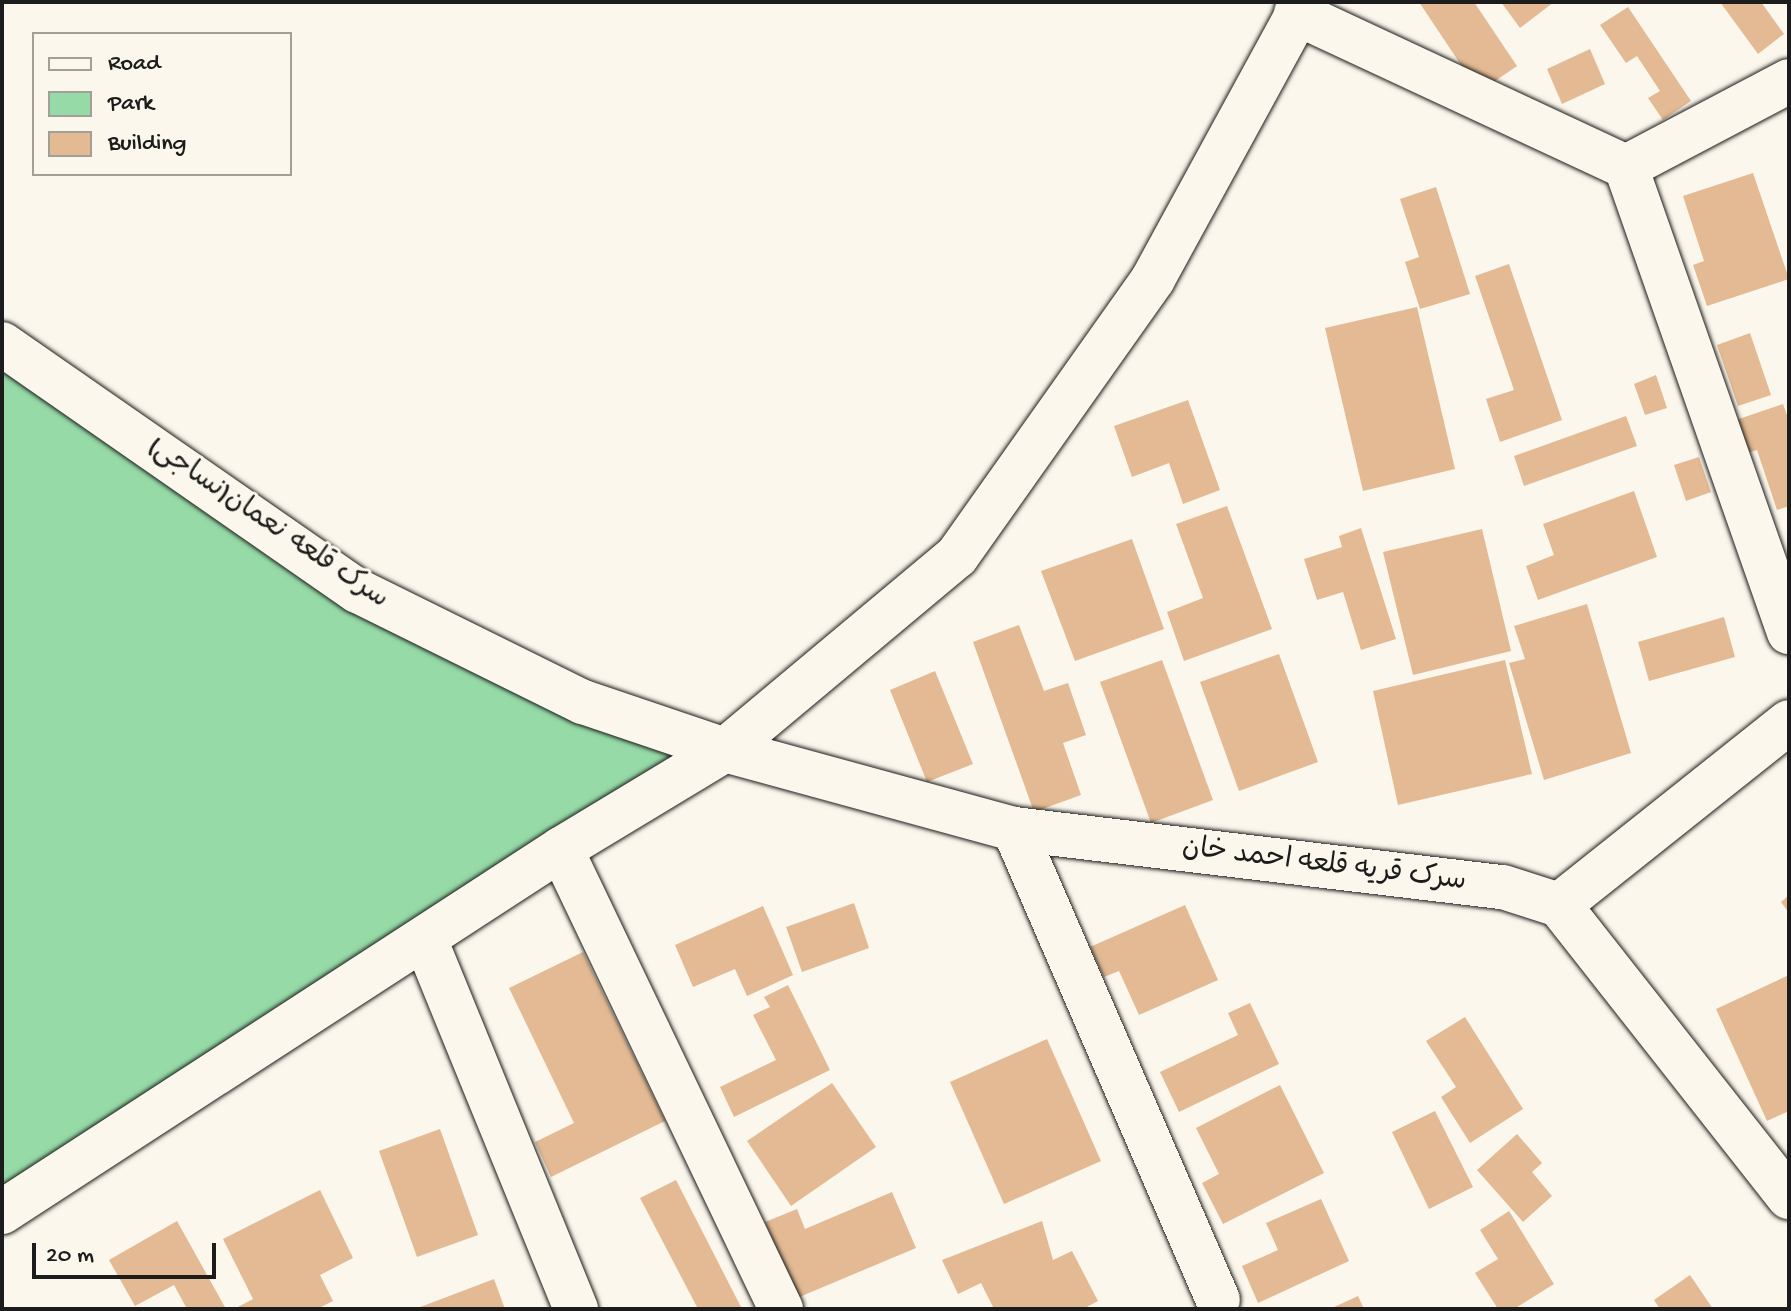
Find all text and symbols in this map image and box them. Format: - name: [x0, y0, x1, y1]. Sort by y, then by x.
- legend: [32, 32, 292, 176]
- text: Road: [108, 50, 160, 79]
- text: Park: [108, 90, 154, 119]
- text: Building: [108, 130, 186, 159]
- street label: سرک قلعه نعمان(نساجی): [140, 431, 394, 617]
- street label: سرک قریه قلعه احمد خان: [1180, 832, 1468, 900]
- scale bar: [36, 1227, 220, 1277]
- text: 20 m: [46, 1242, 94, 1271]

